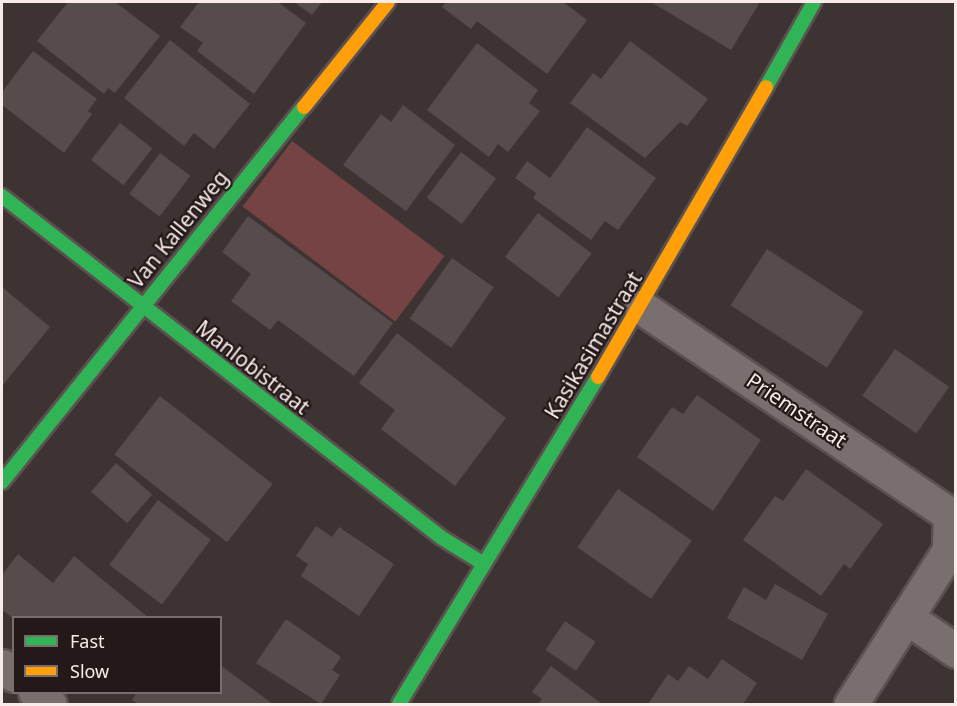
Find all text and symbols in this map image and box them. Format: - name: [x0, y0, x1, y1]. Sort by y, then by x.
- street label: Van Kallenweg: [123, 165, 233, 293]
- street label: Kasikasimastraat: [539, 267, 647, 423]
- street label: Manlobistraat: [191, 315, 315, 419]
- street label: Priemstraat: [742, 367, 852, 453]
- legend: [12, 616, 222, 694]
- text: Fast: [70, 629, 105, 653]
- text: Slow: [70, 659, 109, 683]

